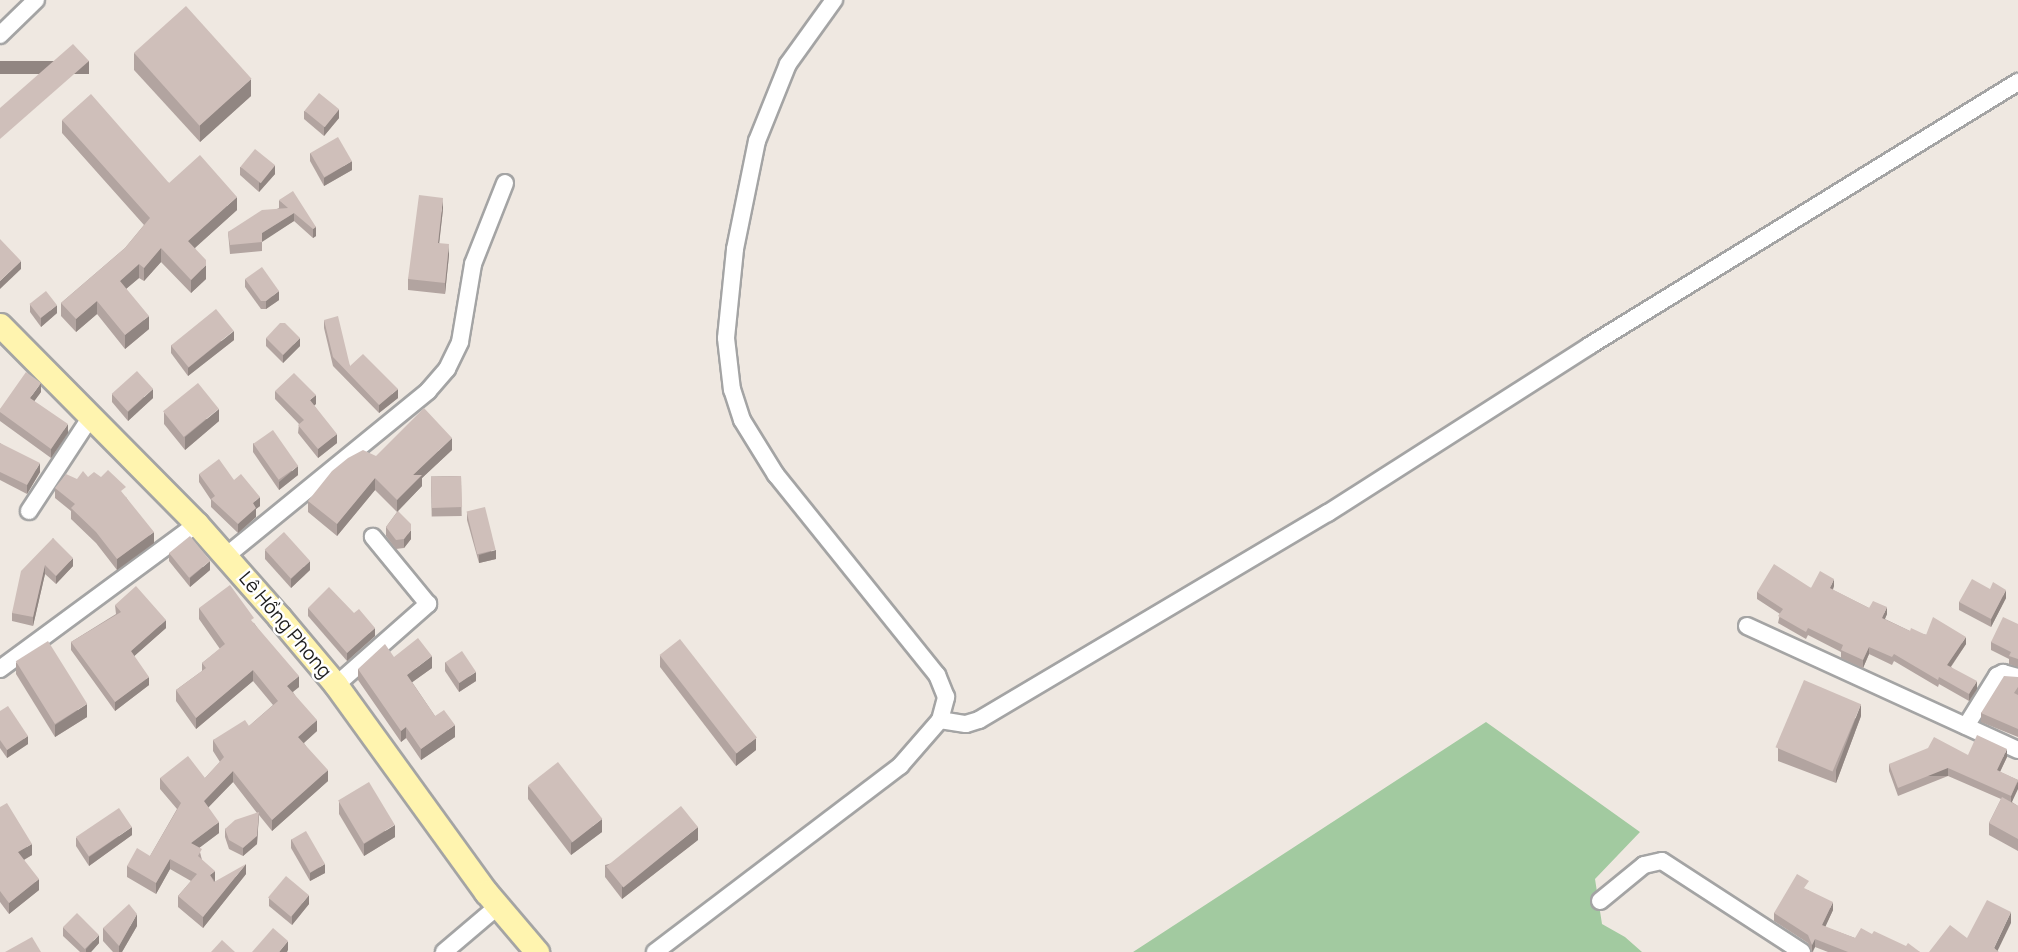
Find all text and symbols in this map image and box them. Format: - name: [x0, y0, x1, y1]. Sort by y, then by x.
- street label: Lê Hồng Phong: [234, 567, 336, 683]

